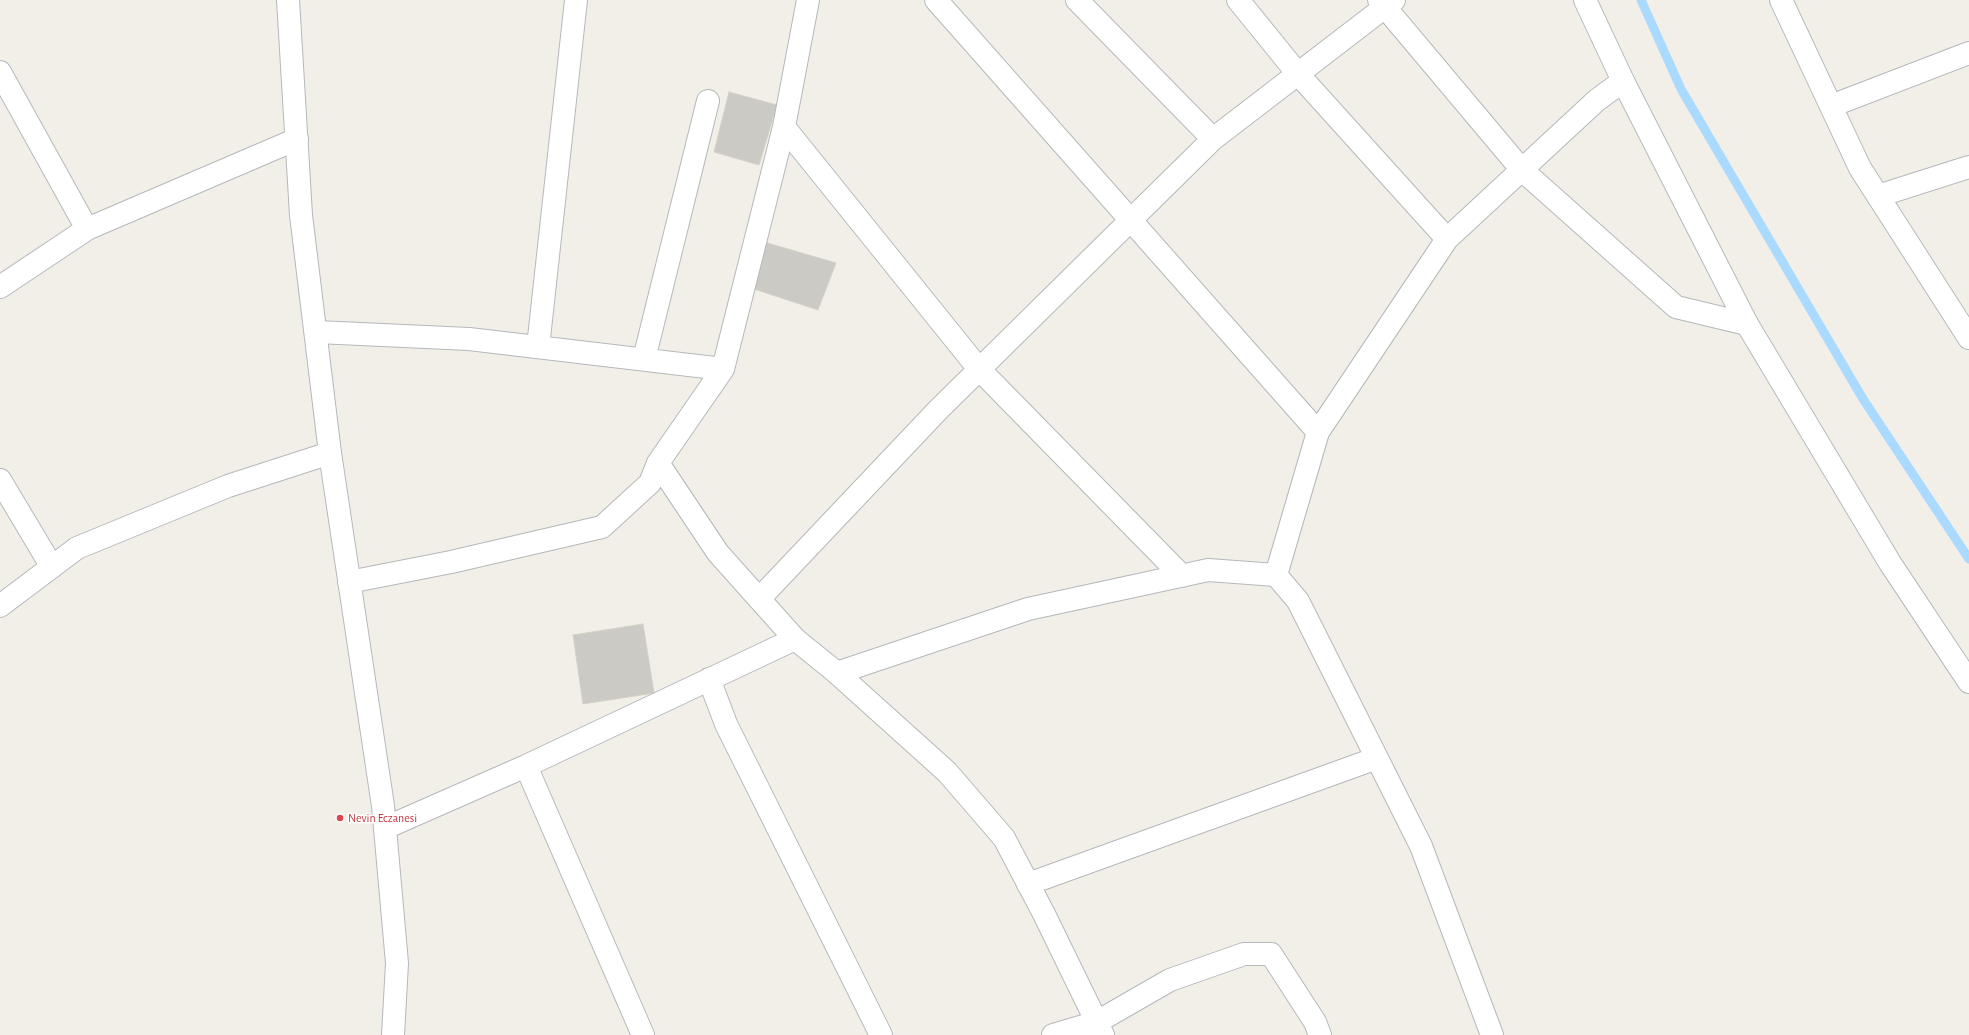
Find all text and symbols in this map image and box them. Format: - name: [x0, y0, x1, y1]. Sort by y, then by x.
- place label: Nevin Eczanesi: [348, 811, 417, 825]
- marker: Nevin Eczanesi: [335, 813, 345, 823]

